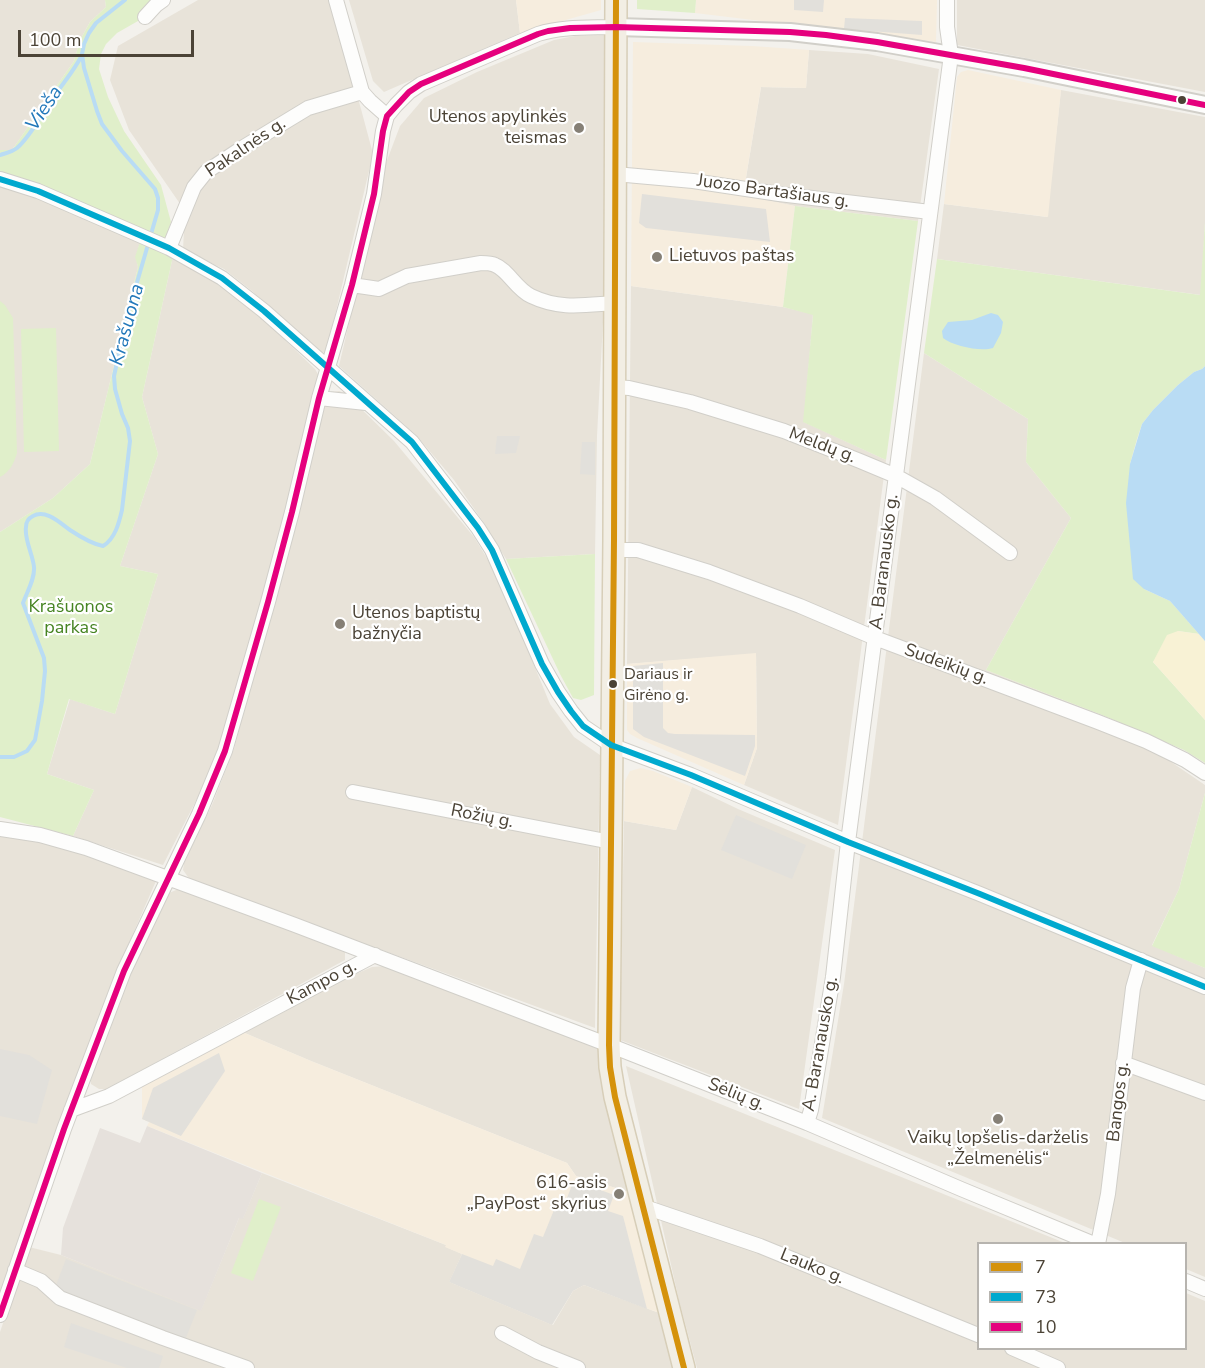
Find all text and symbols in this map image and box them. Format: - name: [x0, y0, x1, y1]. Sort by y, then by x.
- scale bar: [21, 18, 196, 56]
- text: 100 m: [29, 28, 81, 52]
- water label: Vieša: [21, 82, 69, 136]
- unlabelled marker: [1176, 94, 1188, 106]
- place label: Utenos apylinkės teismas: [429, 107, 567, 150]
- street label: Pakalnės g.: [202, 113, 290, 183]
- marker: Utenos apylinkės teismas: [572, 121, 586, 135]
- street label: Juozo Bartašiaus g.: [696, 171, 850, 213]
- place label: Lietuvos paštas: [669, 246, 794, 268]
- marker: Lietuvos paštas: [650, 250, 664, 264]
- water label: Krašuona: [106, 281, 150, 369]
- street label: Meldų g.: [785, 423, 859, 469]
- street label: A. Baranausko g.: [866, 493, 904, 631]
- park label: Krašuonos parkas: [29, 597, 113, 640]
- place label: Utenos baptistų bažnyčia: [352, 603, 480, 646]
- marker: Utenos baptistų bažnyčia: [333, 617, 347, 631]
- street label: Sudeikių g.: [901, 640, 991, 690]
- place label: Dariaus ir Girėno g.: [624, 665, 692, 703]
- marker: Dariaus ir Girėno g.: [607, 678, 619, 690]
- street label: Rožių g.: [449, 800, 515, 834]
- street label: Kampo g.: [283, 956, 361, 1010]
- street label: A. Baranausko g.: [799, 975, 843, 1113]
- street label: Bangos g.: [1103, 1061, 1135, 1143]
- street label: Sėlių g.: [704, 1074, 768, 1116]
- marker: Vaikų lopšelis-darželis „Želmenėlis“: [991, 1112, 1005, 1126]
- place label: Vaikų lopšelis-darželis „Želmenėlis“: [907, 1128, 1089, 1170]
- place label: 616-asis „PayPost“ skyrius: [467, 1173, 607, 1216]
- marker: 616-asis „PayPost“ skyrius: [612, 1187, 626, 1201]
- legend: [977, 1242, 1187, 1350]
- street label: Lauko g.: [777, 1244, 847, 1290]
- text: 7: [1035, 1255, 1046, 1279]
- text: 73: [1035, 1285, 1057, 1309]
- text: 10: [1035, 1315, 1057, 1339]

